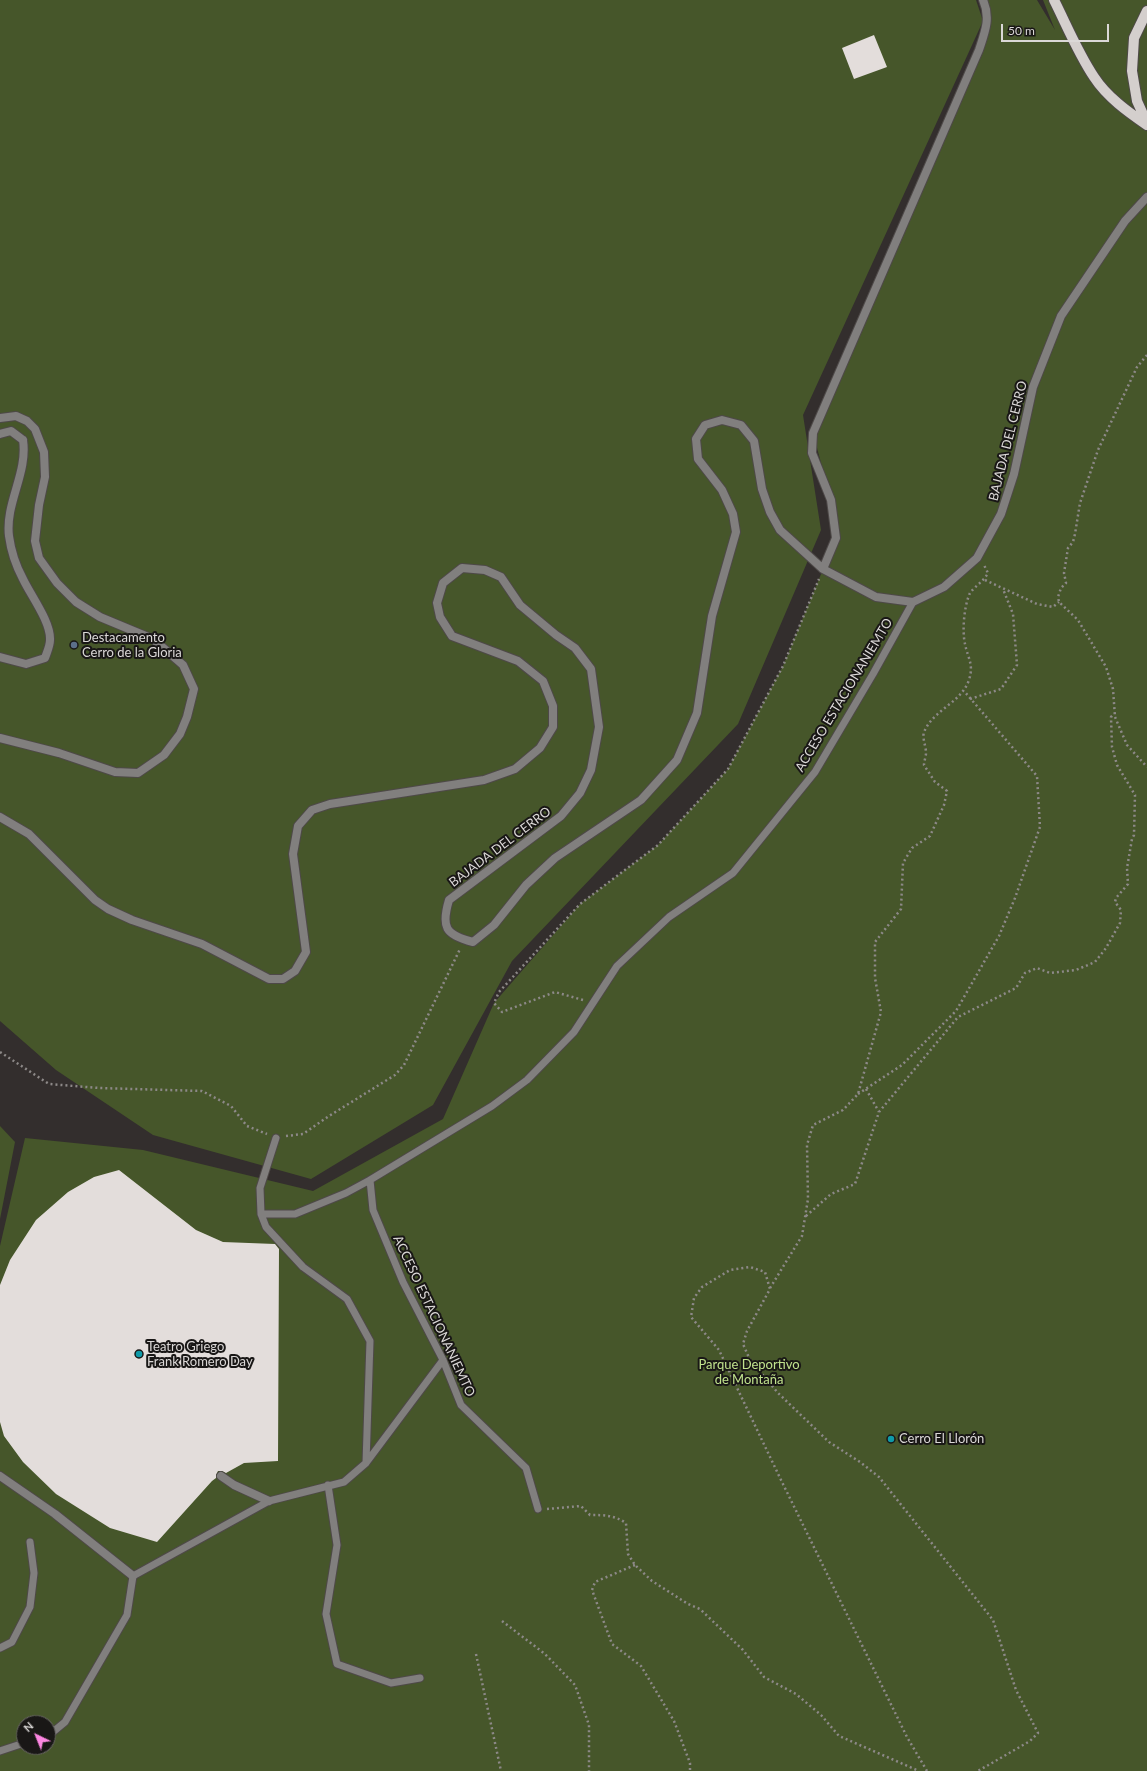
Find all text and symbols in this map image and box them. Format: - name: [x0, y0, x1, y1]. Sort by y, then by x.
- scale bar: [1003, 16, 1111, 42]
- text: 50 m: [1008, 23, 1035, 38]
- street label: BAJADA DEL CERRO: [986, 379, 1030, 503]
- street label: ACCESO ESTACIONANIEMTO: [792, 615, 896, 775]
- place label: Destacamento Cerro de la Gloria: [82, 630, 182, 661]
- marker: Destacamento Cerro de la Gloria: [69, 640, 79, 650]
- street label: BAJADA DEL CERRO: [446, 804, 554, 890]
- street label: ACCESO ESTACIONANIEMTO: [390, 1233, 478, 1399]
- place label: Teatro Griego Frank Romero Day: [147, 1339, 253, 1370]
- marker: Teatro Griego Frank Romero Day: [134, 1349, 144, 1359]
- park label: Parque Deportivo de Montaña: [698, 1357, 800, 1388]
- place label: Cerro El Llorón: [899, 1431, 984, 1447]
- marker: Cerro El Llorón: [886, 1434, 896, 1444]
- north arrow: [16, 1715, 56, 1755]
- text: N: [21, 1719, 36, 1734]

